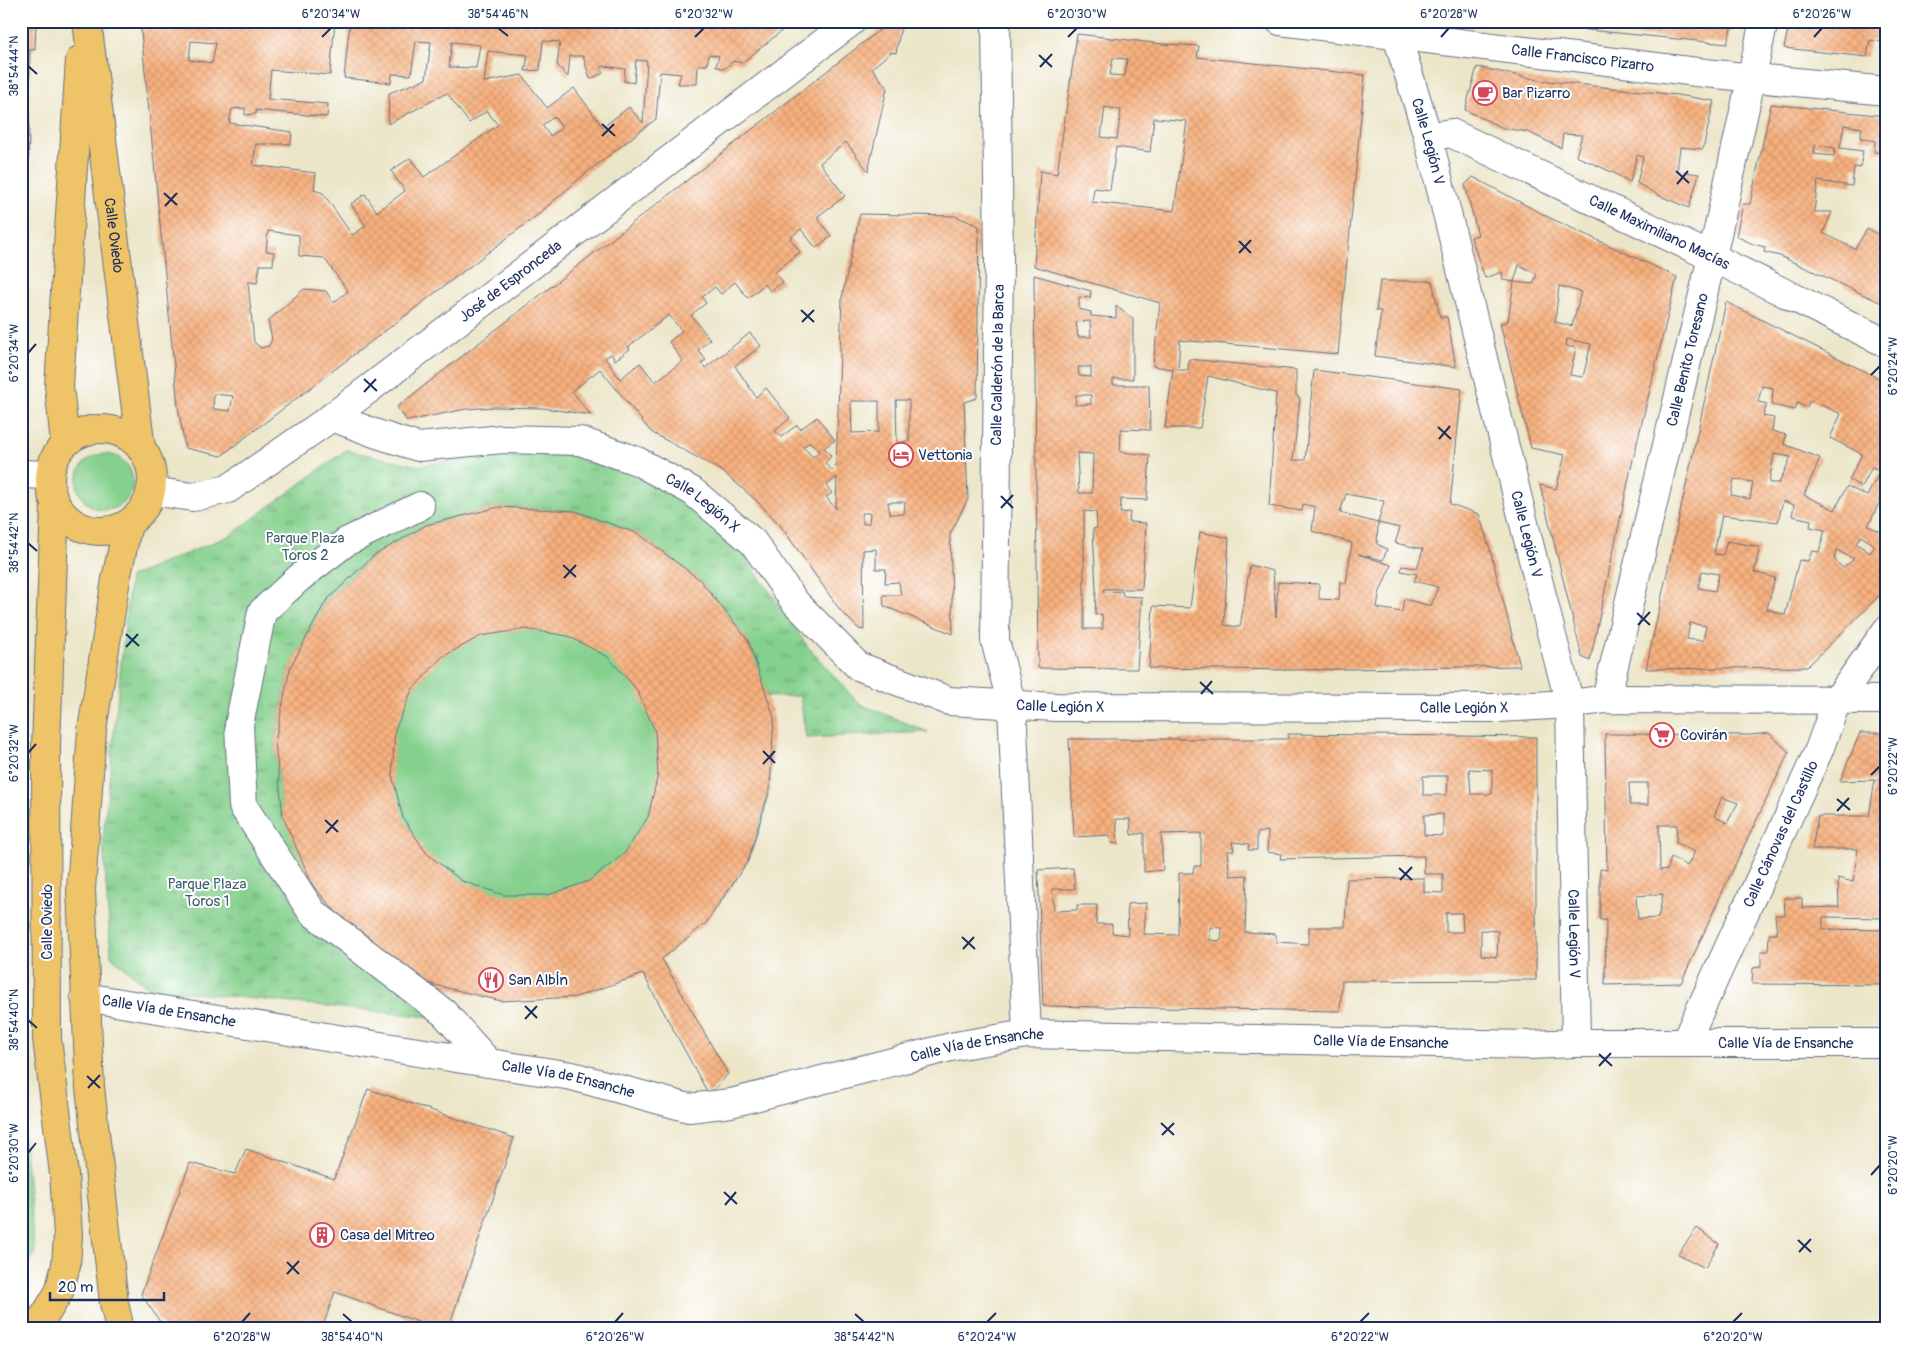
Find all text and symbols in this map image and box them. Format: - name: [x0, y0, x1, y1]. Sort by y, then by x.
- text: 6°20'34"W: [302, 7, 360, 22]
- text: 38°54'46"N: [468, 7, 528, 22]
- text: 6°20'32"W: [675, 7, 733, 22]
- text: 6°20'30"W: [1047, 7, 1107, 22]
- text: 6°20'28"W: [1420, 7, 1478, 22]
- text: 6°20'26"W: [1793, 7, 1851, 22]
- text: 38°54'44"N: [7, 36, 22, 96]
- street label: Calle Francisco Pizarro: [1510, 40, 1655, 76]
- cafe icon: Bar Pizarro: [1472, 80, 1498, 106]
- place label: Bar Pizarro: [1502, 84, 1570, 103]
- street label: Calle Legión V: [1407, 96, 1449, 187]
- street label: Calle Maximiliano Macías: [1586, 190, 1733, 274]
- street label: Calle Oviedo: [100, 197, 128, 274]
- street label: José de Espronceda: [455, 236, 565, 326]
- street label: Calle Calderón de la Barca: [987, 284, 1009, 446]
- street label: Calle Benito Toresano: [1662, 291, 1713, 428]
- text: 6°20'34"W: [7, 324, 22, 382]
- text: 6°20'24"W: [1886, 337, 1901, 395]
- hotel icon: Vettonia: [888, 442, 914, 468]
- place label: Vettonia: [918, 446, 973, 465]
- street label: Calle Legión X: [662, 469, 744, 537]
- street label: Calle Legión V: [1507, 489, 1547, 580]
- text: 38°54'42"N: [7, 513, 22, 573]
- park label: Parque Plaza Toros 2: [266, 529, 344, 565]
- street label: Calle Legión X: [1015, 695, 1105, 717]
- street label: Calle Legión X: [1420, 698, 1509, 718]
- supermarket icon: Covirán: [1649, 722, 1675, 748]
- text: 6°20'32"W: [7, 724, 22, 782]
- place label: Covirán: [1680, 726, 1728, 745]
- text: 6°20'22"W: [1886, 737, 1901, 795]
- street label: Calle Cánovas del Castillo: [1739, 757, 1822, 910]
- park label: Parque Plaza Toros 1: [168, 875, 246, 911]
- street label: Calle Oviedo: [38, 884, 57, 960]
- street label: Calle Legión V: [1564, 889, 1584, 979]
- restaurant icon: San Albĺn: [478, 967, 504, 993]
- place label: San Albĺn: [508, 971, 568, 990]
- text: 38°54'40"N: [7, 989, 22, 1051]
- street label: Calle Vía de Ensanche: [100, 990, 238, 1032]
- street label: Calle Vía de Ensanche: [908, 1024, 1044, 1067]
- street label: Calle Vía de Ensanche: [1313, 1031, 1449, 1053]
- street label: Calle Vía de Ensanche: [1718, 1034, 1854, 1053]
- street label: Calle Vía de Ensanche: [500, 1056, 637, 1102]
- text: 6°20'30"W: [7, 1123, 22, 1183]
- text: 6°20'20"W: [1886, 1135, 1901, 1195]
- building icon: Casa del Mitreo: [309, 1222, 335, 1248]
- place label: Casa del Mitreo: [340, 1226, 435, 1245]
- scale bar: [50, 1270, 164, 1302]
- text: 20 m: [58, 1278, 93, 1297]
- text: 6°20'28"W: [213, 1330, 271, 1345]
- text: 38°54'40"N: [321, 1330, 383, 1345]
- text: 6°20'26"W: [586, 1330, 644, 1345]
- text: 38°54'42"N: [834, 1330, 894, 1345]
- text: 6°20'24"W: [958, 1330, 1016, 1345]
- text: 6°20'22"W: [1331, 1330, 1389, 1345]
- text: 6°20'20"W: [1703, 1330, 1763, 1345]

